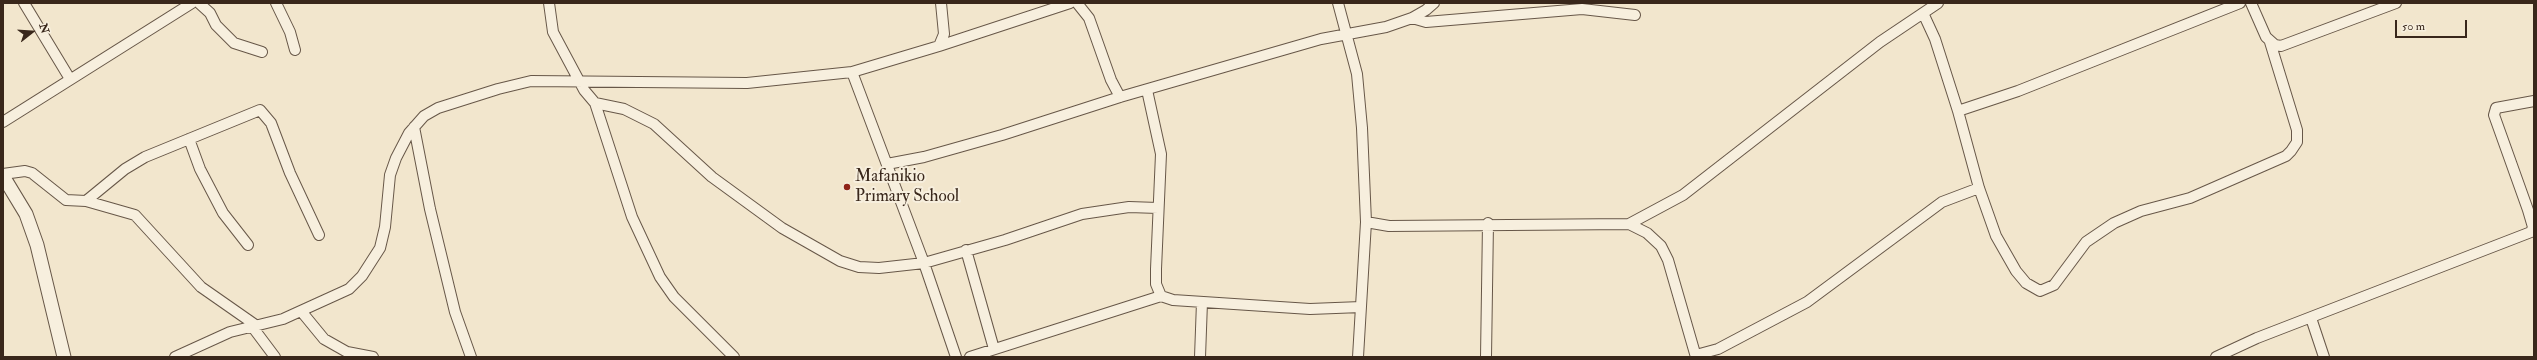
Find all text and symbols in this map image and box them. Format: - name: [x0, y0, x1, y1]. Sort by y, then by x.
- north arrow: [12, 12, 52, 52]
- scale bar: [2397, 12, 2469, 38]
- text: 50 m: [2402, 19, 2425, 34]
- text: N: [36, 22, 52, 35]
- place label: Mafanikio Primary School: [855, 167, 959, 207]
- marker: Mafanikio Primary School: [842, 182, 852, 192]

